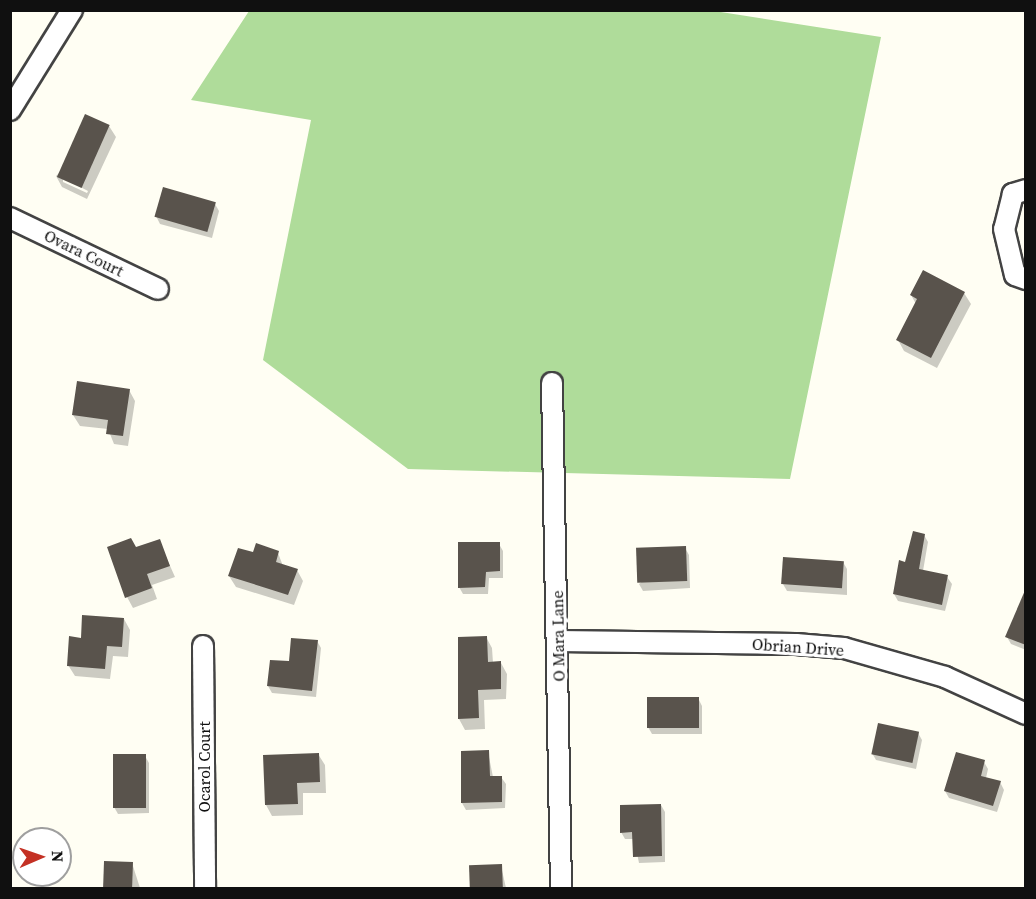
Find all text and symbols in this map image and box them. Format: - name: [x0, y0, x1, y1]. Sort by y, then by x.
- street label: Ovara Court: [41, 226, 127, 280]
- street label: O Mara Lane: [548, 590, 568, 682]
- street label: Obrian Drive: [751, 634, 845, 660]
- street label: Ocarol Court: [194, 721, 214, 813]
- north arrow: [12, 827, 72, 887]
- text: N: [47, 850, 69, 863]

